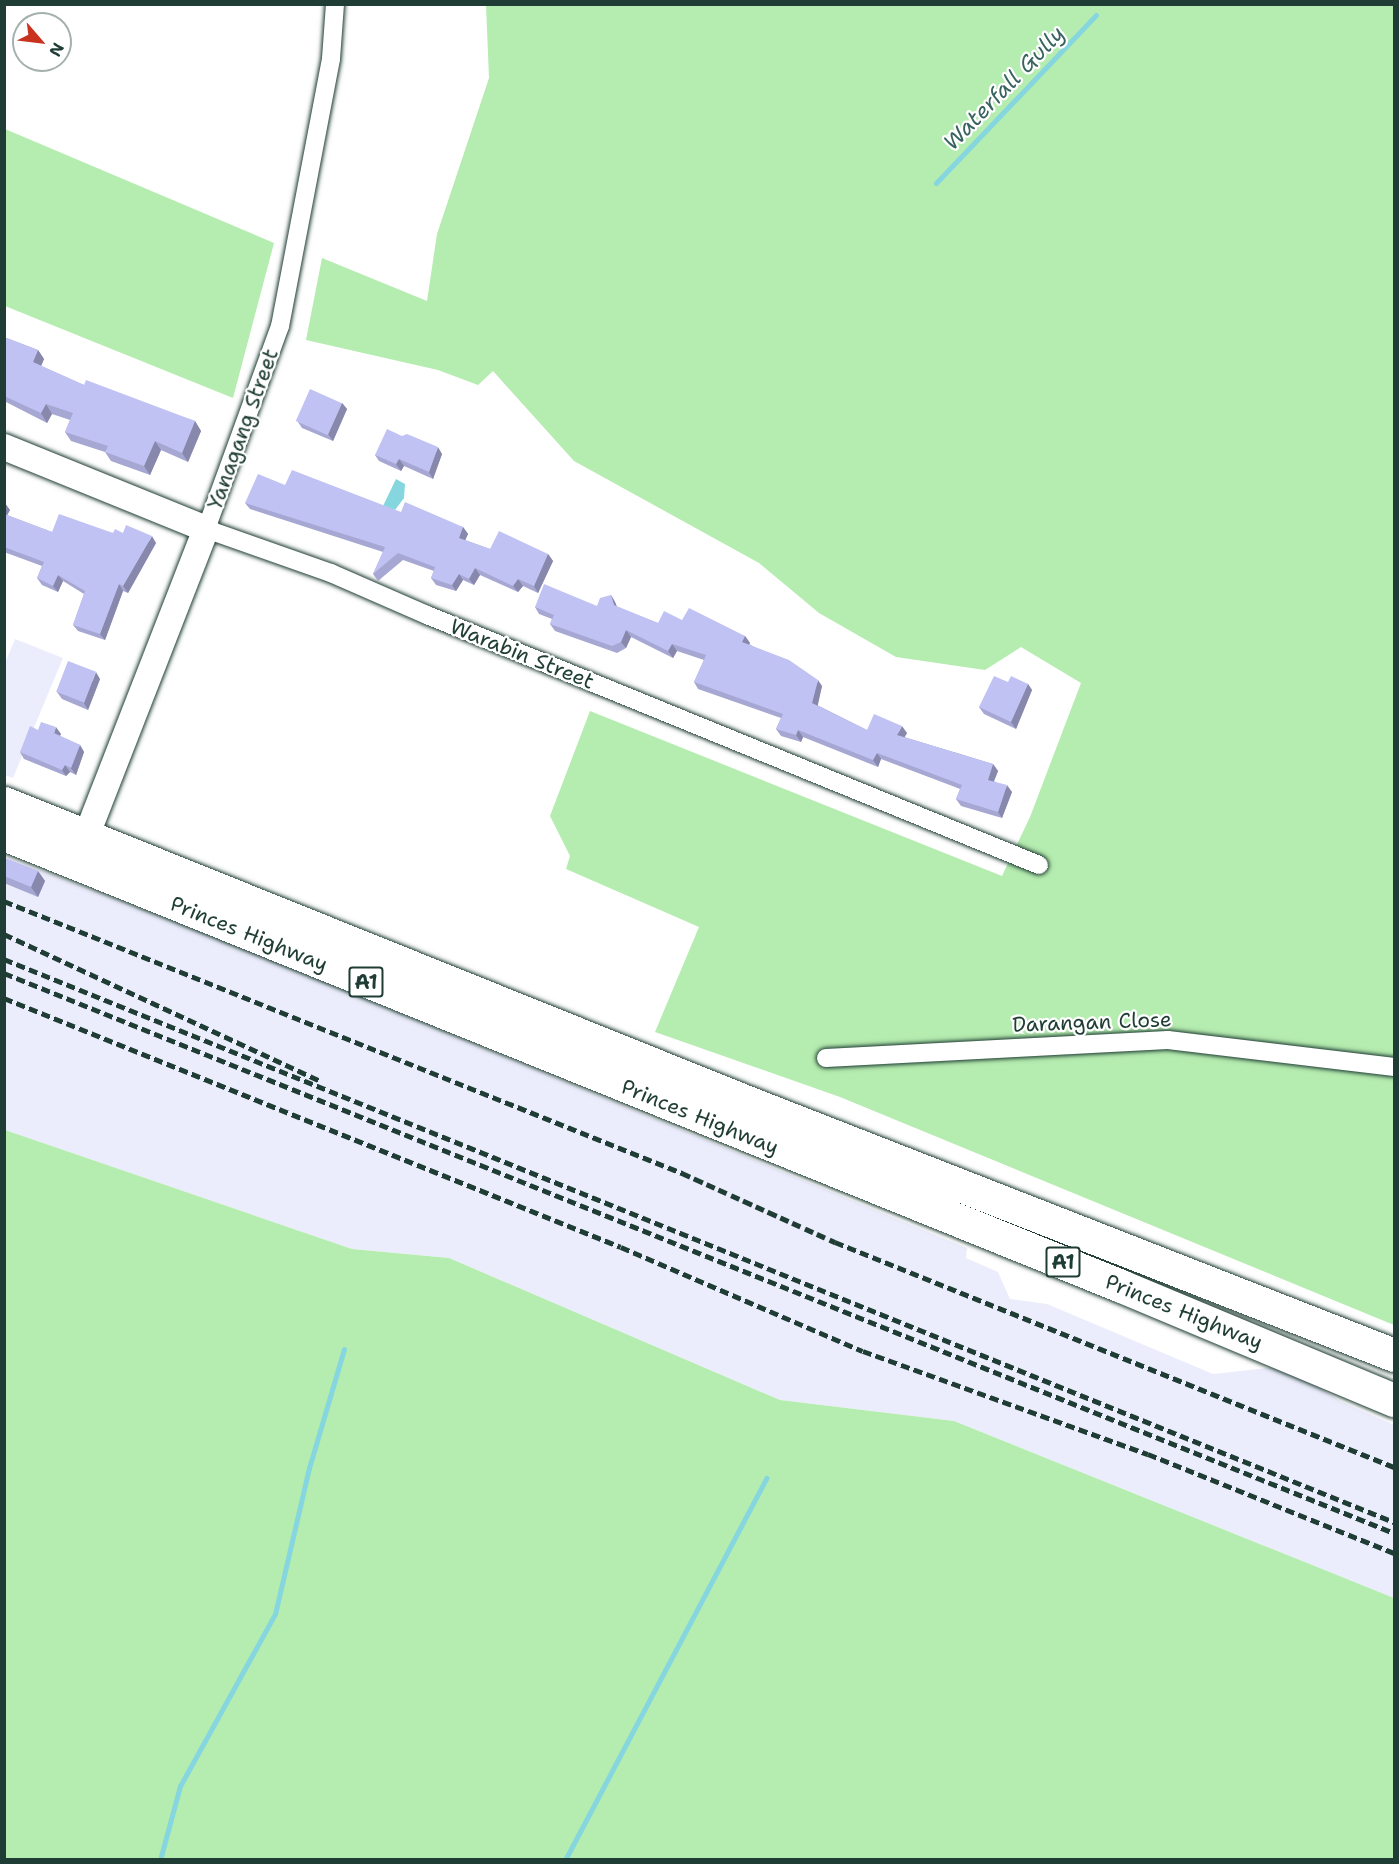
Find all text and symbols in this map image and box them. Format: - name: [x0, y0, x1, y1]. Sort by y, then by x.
- north arrow: [12, 12, 72, 72]
- water label: Waterfall Gully: [938, 20, 1070, 156]
- text: N: [44, 39, 69, 60]
- street label: Yanagang Street: [202, 345, 284, 513]
- street label: Warabin Street: [446, 614, 598, 694]
- street label: Princes Highway: [167, 891, 331, 977]
- road number: A1: [348, 965, 384, 999]
- street label: Darangan Close: [1012, 1007, 1172, 1037]
- street label: Princes Highway: [618, 1074, 782, 1160]
- road number: A1: [1045, 1245, 1081, 1279]
- street label: Princes Highway: [1102, 1269, 1266, 1355]

